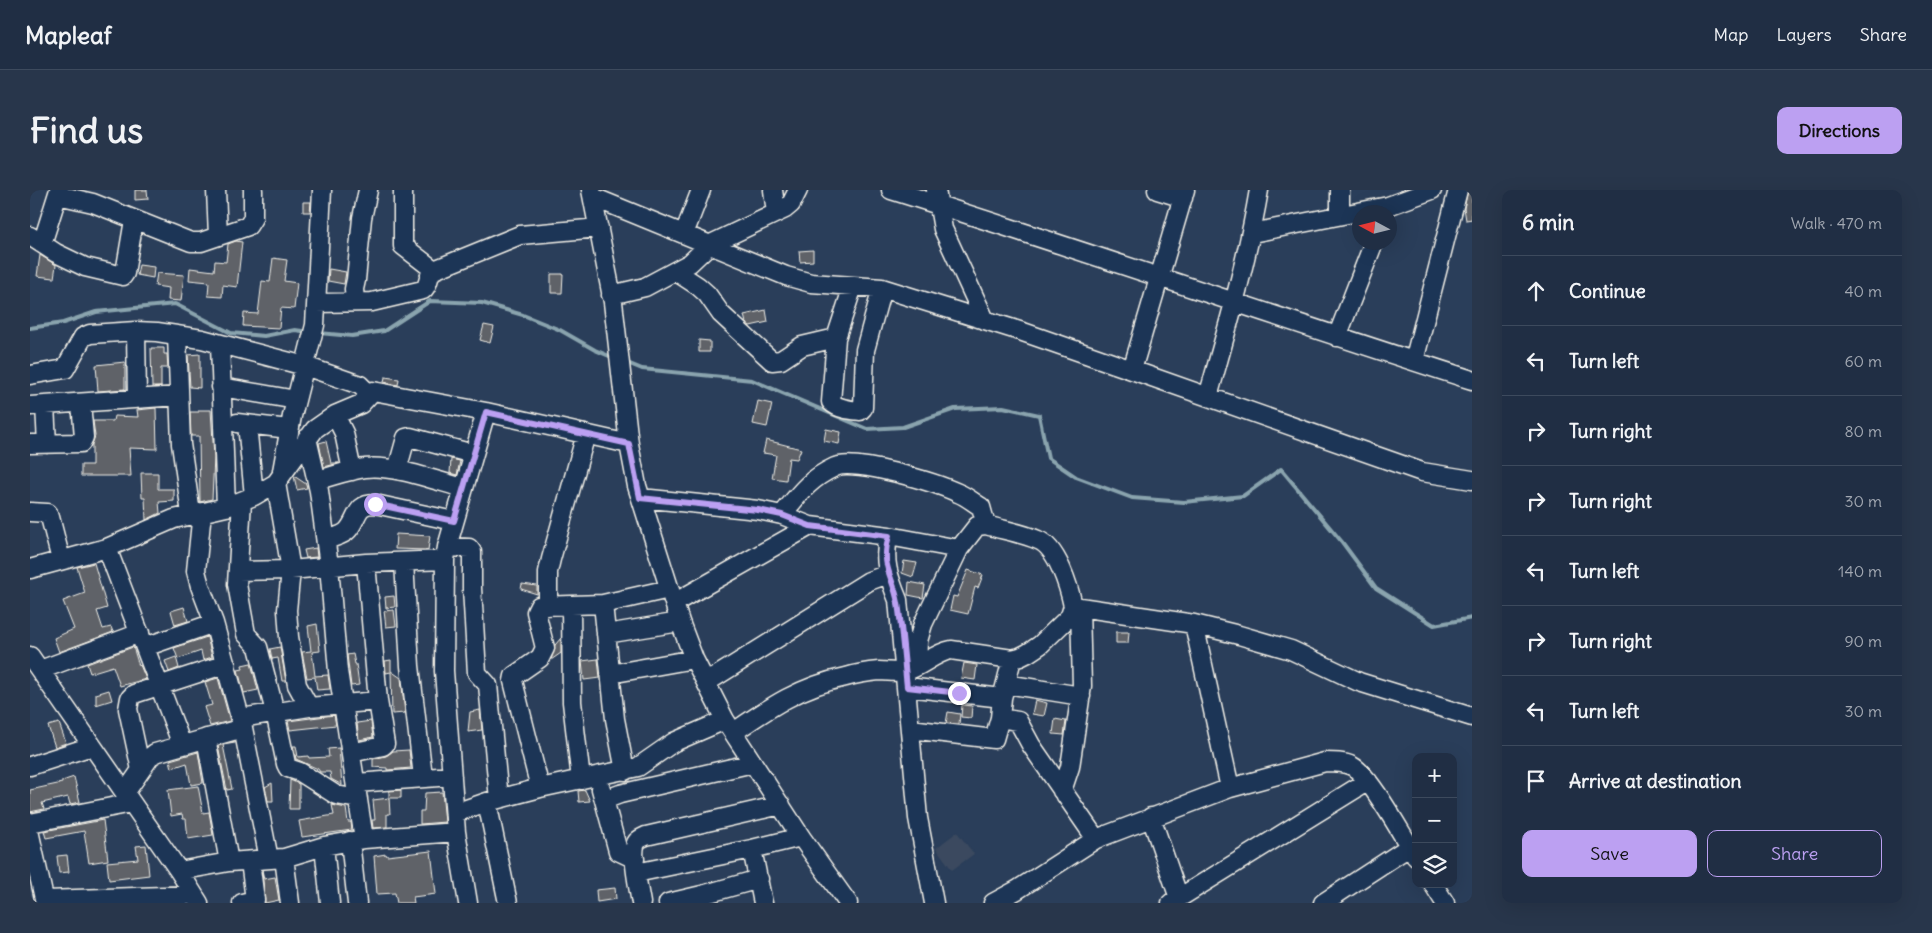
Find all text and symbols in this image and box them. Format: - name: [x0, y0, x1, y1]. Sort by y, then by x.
- text: Mapleaf: [25, 20, 112, 50]
- text: Map: [1713, 23, 1748, 46]
- text: Layers: [1776, 23, 1832, 46]
- text: Share: [1860, 23, 1907, 46]
- button: Directions: [1777, 107, 1902, 154]
- text: Find us: [30, 108, 143, 152]
- north arrow: [1352, 205, 1397, 250]
- text: 6 min: [1522, 209, 1574, 236]
- text: Walk · 470 m: [1791, 213, 1882, 233]
- icon: ahead: [1522, 277, 1550, 305]
- text: Continue: [1569, 279, 1646, 303]
- text: 40 m: [1844, 281, 1882, 301]
- icon: left: [1522, 347, 1550, 375]
- text: Turn left: [1569, 349, 1639, 373]
- text: 60 m: [1844, 351, 1882, 371]
- icon: right: [1522, 417, 1550, 445]
- text: Turn right: [1569, 419, 1652, 443]
- text: 80 m: [1844, 421, 1882, 441]
- icon: right: [1522, 487, 1550, 515]
- text: Turn right: [1569, 489, 1652, 513]
- text: 30 m: [1845, 491, 1882, 511]
- route start: [364, 493, 387, 516]
- icon: left: [1522, 557, 1550, 585]
- text: Turn left: [1569, 559, 1639, 583]
- text: 140 m: [1838, 561, 1882, 581]
- icon: right: [1522, 627, 1550, 655]
- text: Turn right: [1569, 629, 1652, 653]
- text: 90 m: [1844, 631, 1882, 651]
- route end: [948, 682, 971, 705]
- icon: left: [1522, 697, 1550, 725]
- text: Turn left: [1569, 699, 1639, 723]
- text: 30 m: [1845, 701, 1882, 721]
- map controls: [1412, 753, 1457, 888]
- button: +: [1412, 753, 1457, 798]
- icon: arrive: [1522, 767, 1550, 795]
- text: Arrive at destination: [1569, 769, 1742, 793]
- button: −: [1412, 798, 1457, 843]
- button: Save: [1522, 830, 1697, 877]
- button: Share: [1707, 830, 1882, 877]
- button: layers: [1412, 843, 1457, 888]

